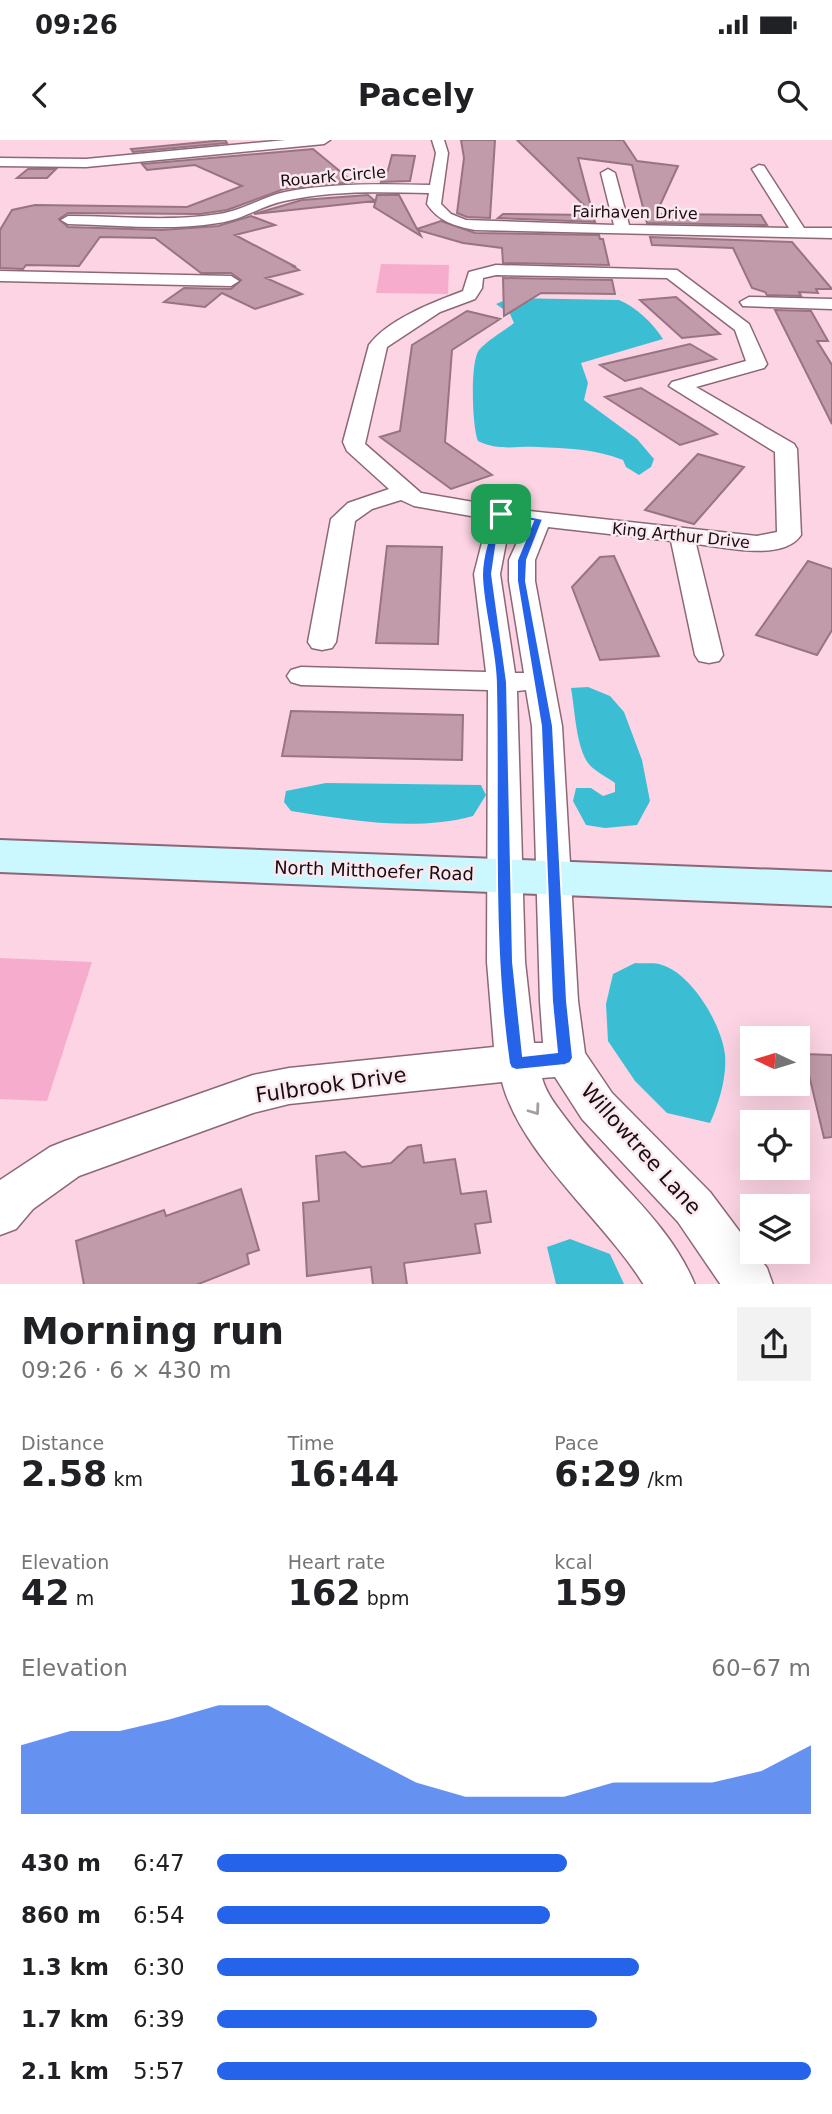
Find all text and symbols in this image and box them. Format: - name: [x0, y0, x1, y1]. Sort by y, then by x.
- text: 09:26: [35, 10, 118, 40]
- icon: back: [21, 76, 59, 114]
- text: Pacely: [358, 76, 474, 114]
- icon: search: [773, 76, 811, 114]
- street label: Rouark Circle: [279, 162, 387, 191]
- street label: Fairhaven Drive: [572, 202, 698, 223]
- pin: [471, 484, 531, 544]
- icon: arrive: [482, 495, 520, 533]
- street label: King Arthur Drive: [611, 519, 751, 552]
- street label: North Mitthoefer Road: [274, 857, 474, 884]
- north arrow: [740, 1026, 810, 1096]
- map controls: [740, 1026, 810, 1264]
- street label: Fulbrook Drive: [254, 1063, 408, 1107]
- street label: Willowtree Lane: [576, 1079, 706, 1219]
- one-way arrow: [527, 1102, 539, 1115]
- button: locate: [740, 1110, 810, 1180]
- button: layers: [740, 1194, 810, 1264]
- button: share: [737, 1307, 811, 1381]
- text: Morning run: [21, 1309, 284, 1353]
- text: 09:26 · 6 × 430 m: [21, 1357, 231, 1383]
- text: Distance: [21, 1432, 104, 1454]
- text: Time: [288, 1432, 334, 1454]
- text: Pace: [554, 1432, 599, 1454]
- text: 2.58: [21, 1454, 107, 1494]
- text: 16:44: [288, 1454, 399, 1494]
- text: 6:29: [554, 1454, 641, 1494]
- text: km: [107, 1468, 143, 1490]
- text: /km: [641, 1468, 683, 1490]
- text: Elevation: [21, 1551, 109, 1573]
- text: Heart rate: [288, 1551, 385, 1573]
- text: kcal: [554, 1551, 593, 1573]
- text: 42: [21, 1573, 70, 1613]
- text: 162: [288, 1573, 361, 1613]
- text: 159: [554, 1573, 627, 1613]
- text: m: [70, 1587, 94, 1609]
- text: bpm: [361, 1587, 409, 1609]
- text: Elevation: [21, 1655, 128, 1681]
- text: 60–67 m: [711, 1655, 811, 1681]
- text: 430 m: [21, 1850, 101, 1876]
- text: 6:47: [133, 1850, 185, 1876]
- text: 860 m: [21, 1902, 101, 1928]
- text: 6:54: [133, 1902, 185, 1928]
- text: 1.3 km: [21, 1954, 109, 1980]
- text: 6:30: [133, 1954, 185, 1980]
- text: 1.7 km: [21, 2006, 109, 2032]
- text: 6:39: [133, 2006, 185, 2032]
- text: 2.1 km: [21, 2058, 109, 2084]
- text: 5:57: [133, 2058, 185, 2084]

